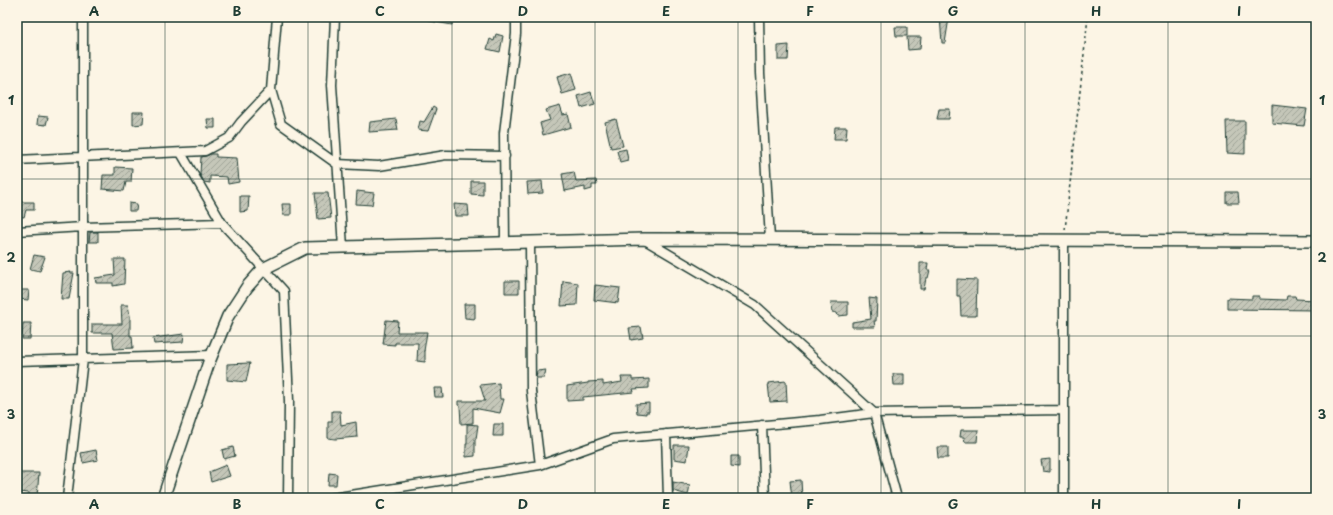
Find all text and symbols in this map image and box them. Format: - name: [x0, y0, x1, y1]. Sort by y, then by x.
- text: A: [89, 1, 99, 20]
- text: B: [233, 1, 242, 20]
- text: C: [375, 1, 385, 20]
- text: D: [518, 1, 528, 20]
- text: E: [662, 1, 670, 20]
- text: F: [806, 1, 814, 20]
- text: G: [948, 1, 958, 20]
- text: H: [1091, 1, 1101, 20]
- text: I: [1237, 1, 1241, 20]
- text: 1: [8, 90, 14, 109]
- text: 1: [1319, 90, 1325, 109]
- text: 2: [6, 247, 16, 266]
- text: 2: [1317, 247, 1327, 266]
- text: 3: [7, 404, 16, 423]
- text: 3: [1318, 404, 1327, 423]
- text: A: [89, 494, 99, 513]
- text: B: [233, 494, 242, 513]
- text: C: [375, 494, 385, 513]
- text: D: [518, 494, 528, 513]
- text: E: [662, 494, 670, 513]
- text: F: [806, 494, 814, 513]
- text: G: [948, 494, 958, 513]
- text: H: [1091, 494, 1101, 513]
- text: I: [1237, 494, 1241, 513]

